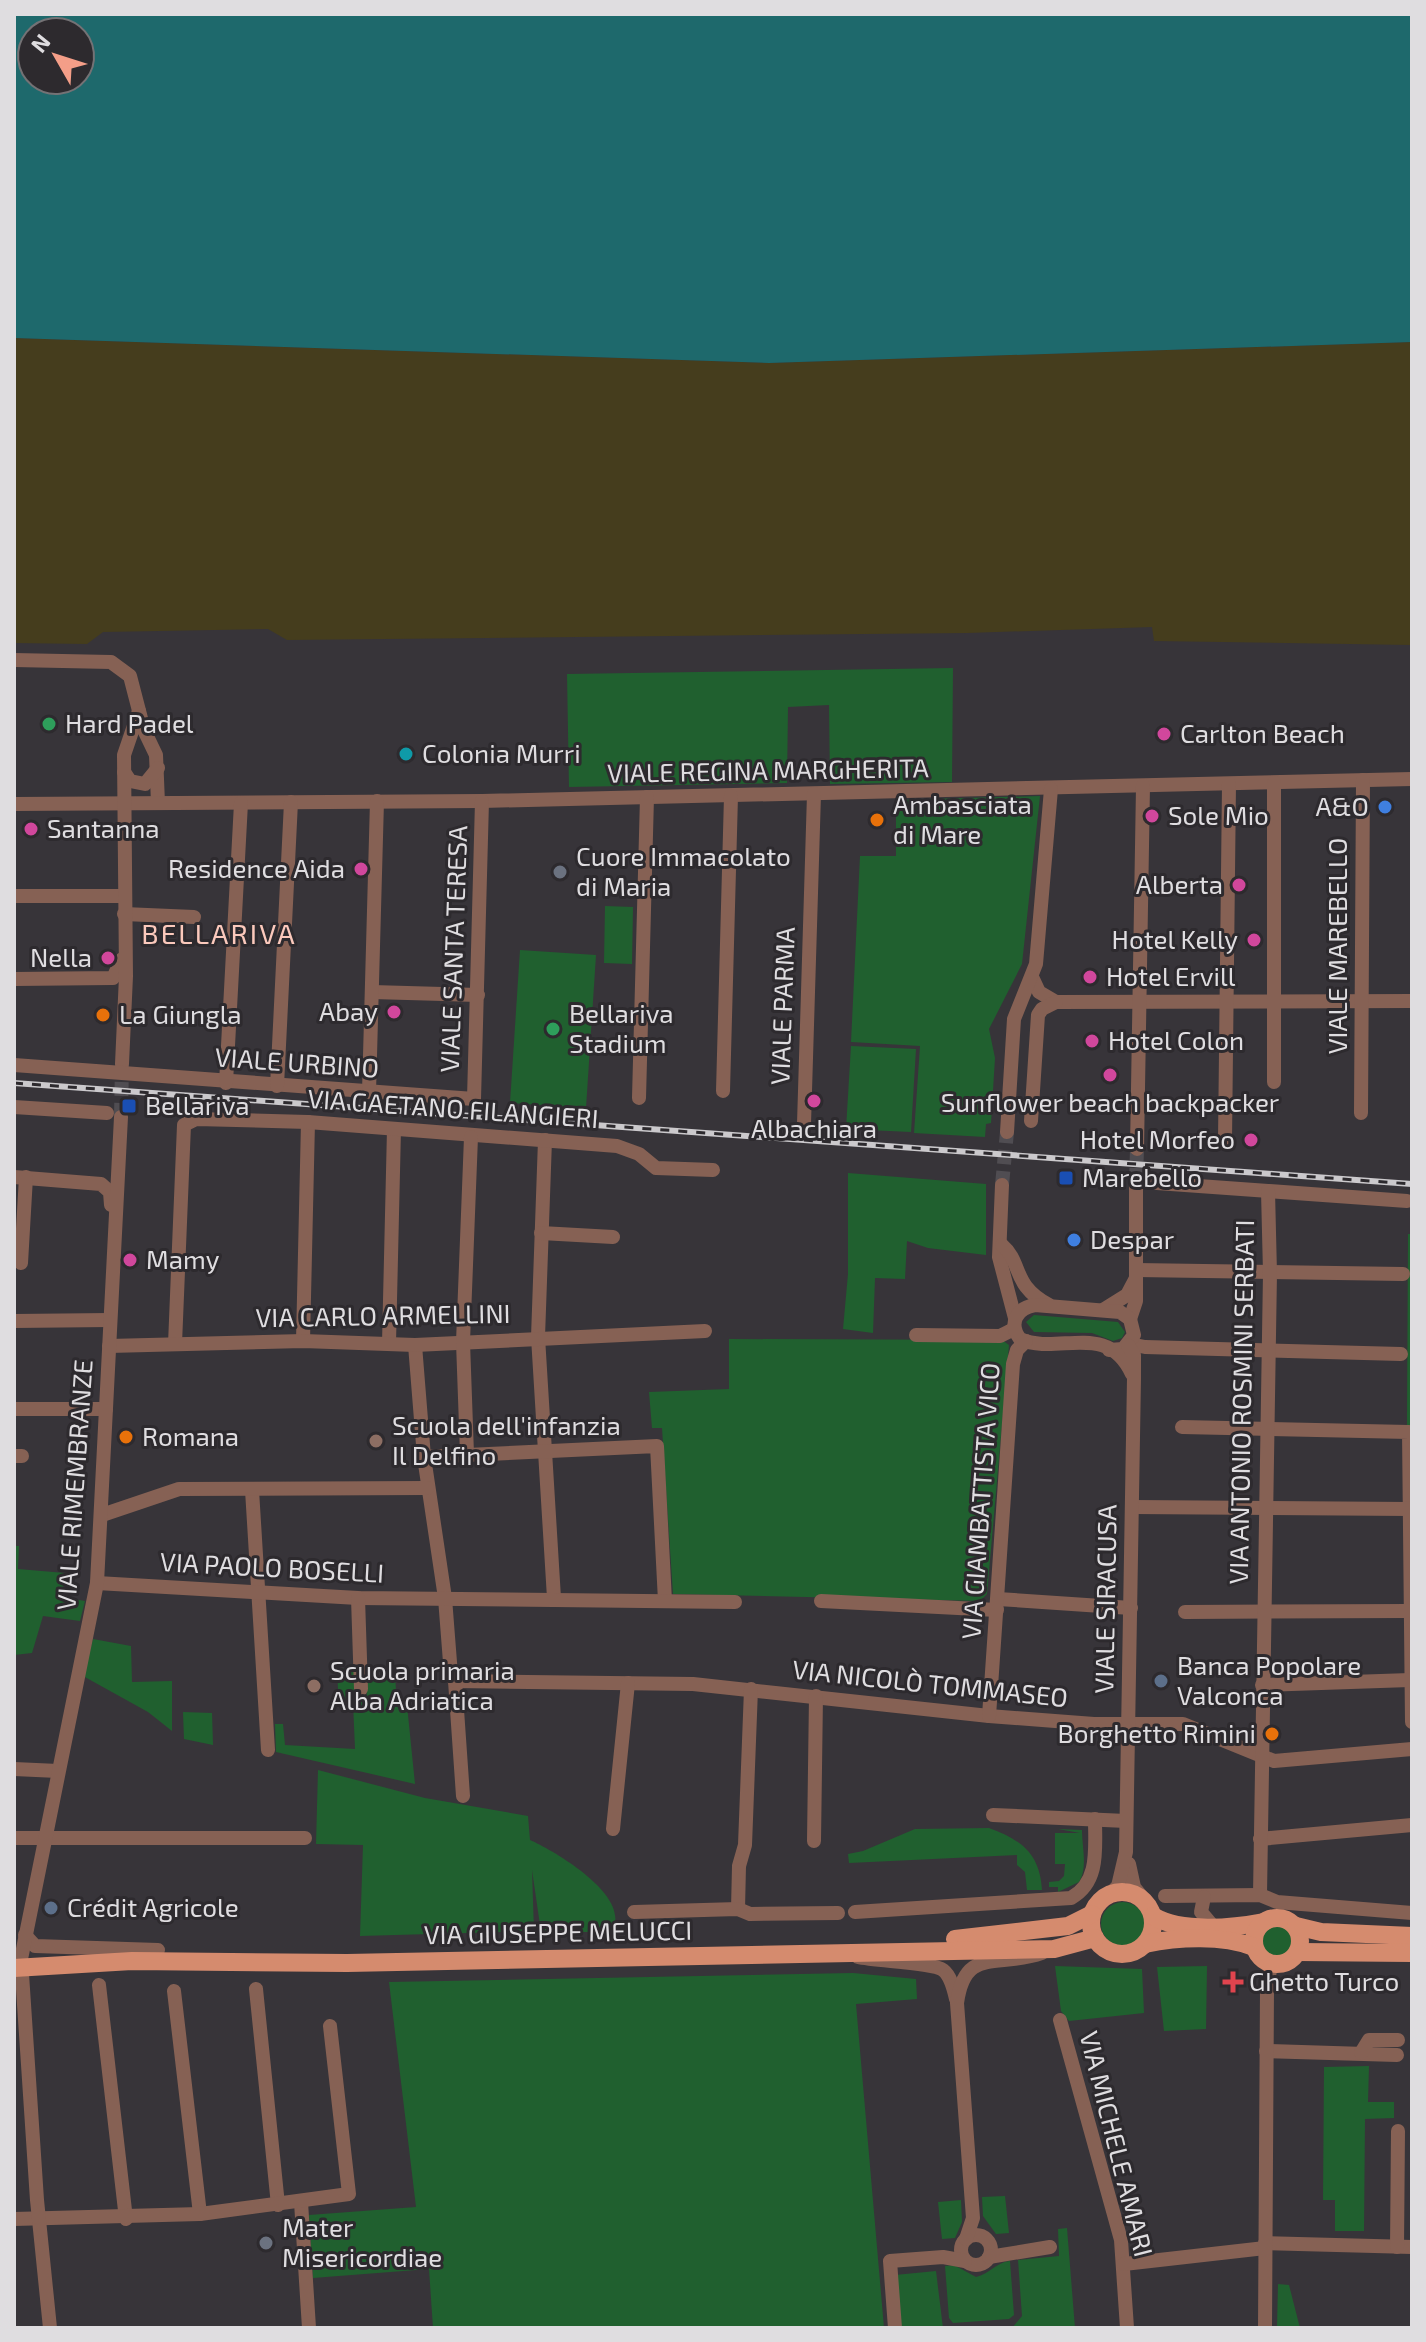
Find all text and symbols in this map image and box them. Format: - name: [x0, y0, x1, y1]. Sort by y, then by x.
- north arrow: [16, 16, 96, 96]
- text: N: [25, 28, 55, 57]
- place label: Hard Padel: [65, 707, 194, 738]
- marker: Hard Padel: [40, 715, 58, 733]
- place label: Carlton Beach: [1180, 717, 1345, 748]
- marker: Carlton Beach: [1155, 725, 1173, 743]
- place label: Colonia Murri: [422, 737, 581, 768]
- marker: Colonia Murri: [397, 745, 415, 763]
- street label: VIALE REGINA MARGHERITA: [607, 751, 929, 788]
- place label: Ambasciata di Mare: [893, 788, 1032, 849]
- place label: A&O: [1315, 790, 1369, 821]
- marker: A&O: [1376, 798, 1394, 816]
- place label: Sole Mio: [1168, 799, 1269, 830]
- marker: Sole Mio: [1143, 807, 1161, 825]
- marker: Ambasciata di Mare: [868, 811, 886, 829]
- place label: Santanna: [47, 812, 160, 843]
- marker: Santanna: [22, 820, 40, 838]
- street label: VIALE SANTA TERESA: [433, 825, 472, 1073]
- street label: VIALE MAREBELLO: [1321, 838, 1352, 1054]
- place label: Cuore Immacolato di Maria: [576, 840, 791, 901]
- place label: Residence Aida: [168, 852, 345, 883]
- marker: Residence Aida: [352, 860, 370, 878]
- marker: Cuore Immacolato di Maria: [551, 863, 569, 881]
- place label: Alberta: [1136, 868, 1223, 899]
- marker: Alberta: [1230, 876, 1248, 894]
- district label: BELLARIVA: [141, 916, 297, 950]
- place label: Hotel Kelly: [1112, 923, 1238, 954]
- street label: VIALE PARMA: [763, 926, 800, 1086]
- marker: Hotel Kelly: [1245, 931, 1263, 949]
- place label: Nella: [30, 941, 92, 972]
- marker: Nella: [99, 949, 117, 967]
- place label: Hotel Ervill: [1106, 960, 1236, 991]
- marker: Hotel Ervill: [1081, 968, 1099, 986]
- place label: Abay: [319, 995, 378, 1026]
- place label: Bellariva Stadium: [569, 997, 674, 1058]
- place label: La Giungla: [119, 998, 242, 1029]
- marker: Abay: [385, 1003, 403, 1021]
- marker: La Giungla: [94, 1006, 112, 1024]
- marker: Bellariva Stadium: [544, 1020, 562, 1038]
- place label: Hotel Colon: [1108, 1024, 1244, 1055]
- marker: Hotel Colon: [1083, 1032, 1101, 1050]
- street label: VIALE URBINO: [214, 1040, 380, 1083]
- marker: Sunflower beach backpacker: [1101, 1066, 1119, 1084]
- street label: VIA GAETANO FILANGIERI: [307, 1082, 600, 1133]
- place label: Sunflower beach backpacker: [941, 1086, 1279, 1117]
- place label: Bellariva: [145, 1089, 250, 1120]
- marker: Albachiara: [805, 1092, 823, 1110]
- marker: Bellariva: [120, 1097, 138, 1115]
- place label: Albachiara: [751, 1112, 877, 1143]
- place label: Hotel Morfeo: [1080, 1123, 1235, 1154]
- marker: Hotel Morfeo: [1242, 1131, 1260, 1149]
- place label: Marebello: [1082, 1161, 1202, 1192]
- marker: Marebello: [1057, 1169, 1075, 1187]
- street label: VIA ANTONIO ROSMINI SERBATI: [1222, 1219, 1259, 1585]
- place label: Despar: [1090, 1223, 1174, 1254]
- marker: Despar: [1065, 1231, 1083, 1249]
- place label: Mamy: [146, 1243, 220, 1274]
- marker: Mamy: [121, 1251, 139, 1269]
- street label: VIA CARLO ARMELLINI: [255, 1297, 511, 1332]
- street label: VIALE RIMEMBRANZE: [49, 1358, 98, 1611]
- street label: VIA GIAMBATTISTA VICO: [954, 1361, 1005, 1640]
- place label: Scuola dell'infanzia Il Delfino: [392, 1409, 621, 1470]
- place label: Romana: [142, 1420, 239, 1451]
- marker: Romana: [117, 1428, 135, 1446]
- marker: Scuola dell'infanzia Il Delfino: [367, 1432, 385, 1450]
- street label: VIALE SIRACUSA: [1087, 1504, 1122, 1694]
- street label: VIA PAOLO BOSELLI: [159, 1545, 385, 1588]
- place label: Banca Popolare Valconca: [1177, 1649, 1361, 1710]
- street label: VIA NICOLÒ TOMMASEO: [791, 1653, 1069, 1712]
- place label: Scuola primaria Alba Adriatica: [330, 1654, 515, 1715]
- marker: Banca Popolare Valconca: [1152, 1672, 1170, 1690]
- marker: Scuola primaria Alba Adriatica: [305, 1677, 323, 1695]
- place label: Borghetto Rimini: [1058, 1717, 1256, 1748]
- marker: Borghetto Rimini: [1263, 1725, 1281, 1743]
- place label: Crédit Agricole: [67, 1891, 239, 1922]
- marker: Crédit Agricole: [42, 1899, 60, 1917]
- street label: VIA GIUSEPPE MELUCCI: [424, 1914, 692, 1949]
- place label: Ghetto Turco: [1249, 1965, 1399, 1996]
- marker: Ghetto Turco: [1224, 1973, 1242, 1991]
- street label: VIA MICHELE AMARI: [1074, 2028, 1160, 2260]
- place label: Mater Misericordiae: [282, 2211, 442, 2272]
- marker: Mater Misericordiae: [257, 2234, 275, 2252]

